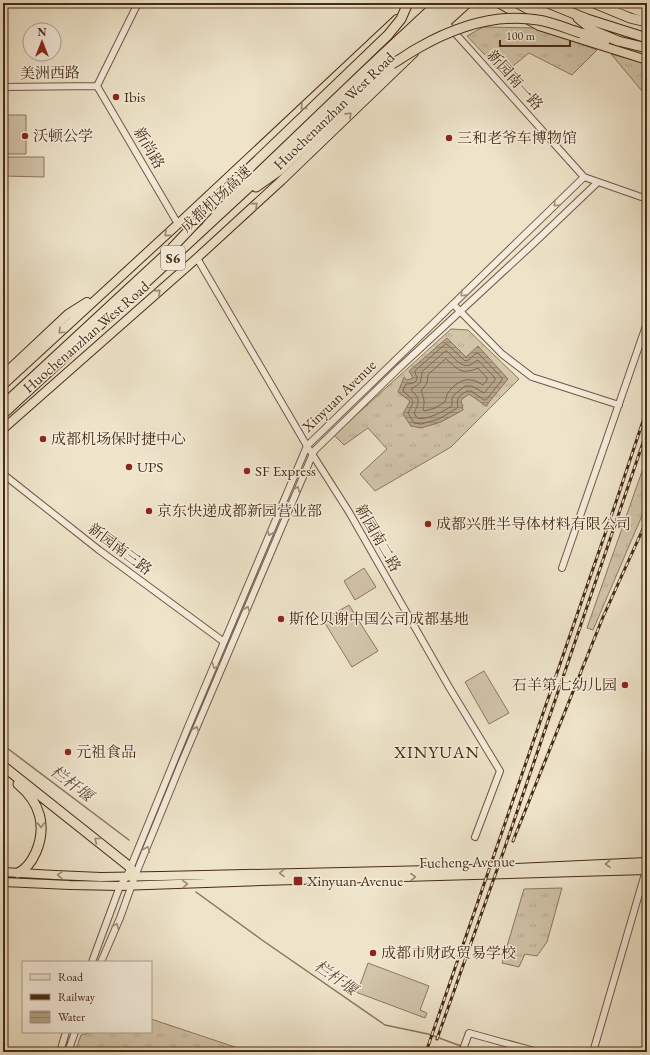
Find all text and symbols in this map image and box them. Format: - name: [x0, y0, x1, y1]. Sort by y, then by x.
- north arrow: [22, 22, 62, 62]
- scale bar: [500, 22, 570, 48]
- text: N: [38, 25, 47, 39]
- text: 100 m: [506, 28, 536, 44]
- street label: 新园南一路: [483, 45, 548, 114]
- street label: Huochenanzhan West Road: [269, 47, 399, 174]
- street label: 美洲西路: [20, 62, 80, 83]
- place label: Ibis: [124, 87, 146, 106]
- marker: Ibis: [111, 92, 121, 102]
- one-way arrow: [300, 102, 308, 110]
- one-way arrow: [344, 113, 352, 120]
- street label: 新尚路: [130, 124, 169, 172]
- place label: 沃顿公学: [33, 126, 93, 145]
- place label: 三和老爷车博物馆: [457, 128, 577, 147]
- marker: 沃顿公学: [20, 131, 30, 141]
- marker: 三和老爷车博物馆: [444, 133, 454, 143]
- street label: 成都机场高速: [176, 161, 255, 236]
- one-way arrow: [553, 199, 561, 207]
- one-way arrow: [250, 202, 258, 210]
- one-way arrow: [164, 229, 172, 236]
- road number: S6: [161, 246, 185, 270]
- street label: Huochenanzhan West Road: [19, 276, 153, 397]
- one-way arrow: [460, 289, 468, 297]
- one-way arrow: [154, 290, 161, 297]
- one-way arrow: [58, 326, 66, 334]
- street label: Xinyuan Avenue: [297, 355, 380, 437]
- place label: 成都机场保时捷中心: [51, 429, 186, 448]
- marker: 成都机场保时捷中心: [38, 434, 48, 444]
- place label: UPS: [137, 457, 163, 476]
- place label: SF Express: [255, 461, 316, 480]
- marker: UPS: [124, 462, 134, 472]
- marker: SF Express: [242, 466, 252, 476]
- one-way arrow: [292, 486, 300, 494]
- place label: 京东快递成都新园营业部: [157, 501, 322, 520]
- street label: 新园南二路: [351, 501, 405, 575]
- marker: 京东快递成都新园营业部: [144, 506, 154, 516]
- place label: 成都兴胜半导体材料有限公司: [436, 514, 631, 533]
- street label: 新园南三路: [85, 518, 156, 579]
- marker: 成都兴胜半导体材料有限公司: [423, 519, 433, 529]
- one-way arrow: [267, 528, 275, 536]
- one-way arrow: [242, 606, 250, 613]
- place label: 斯伦贝谢中国公司成都基地: [289, 609, 469, 628]
- marker: 斯伦贝谢中国公司成都基地: [276, 614, 286, 624]
- one-way arrow: [211, 662, 219, 669]
- place label: 石羊第七幼儿园: [512, 675, 617, 694]
- marker: 石羊第七幼儿园: [620, 680, 630, 690]
- one-way arrow: [191, 726, 199, 733]
- district label: XINYUAN: [393, 741, 480, 763]
- place label: 元祖食品: [76, 742, 136, 761]
- marker: 元祖食品: [63, 747, 73, 757]
- water label: 栏杆堰: [46, 761, 100, 808]
- one-way arrow: [37, 822, 45, 828]
- one-way arrow: [95, 838, 102, 845]
- one-way arrow: [142, 846, 150, 853]
- street label: Fucheng Avenue: [419, 851, 515, 872]
- one-way arrow: [605, 860, 611, 868]
- one-way arrow: [279, 869, 285, 877]
- one-way arrow: [57, 871, 63, 880]
- place label: Xinyuan Avenue: [306, 871, 403, 890]
- one-way arrow: [410, 873, 416, 881]
- marker: Xinyuan Avenue: [292, 875, 304, 887]
- one-way arrow: [182, 879, 188, 888]
- one-way arrow: [112, 923, 120, 930]
- place label: 成都市财政贸易学校: [381, 943, 516, 962]
- marker: 成都市财政贸易学校: [368, 948, 378, 958]
- water label: 栏杆堰: [310, 955, 364, 1001]
- legend: [22, 961, 152, 1033]
- text: Road: [58, 969, 84, 985]
- text: Railway: [58, 989, 96, 1005]
- text: Water: [58, 1009, 85, 1025]

